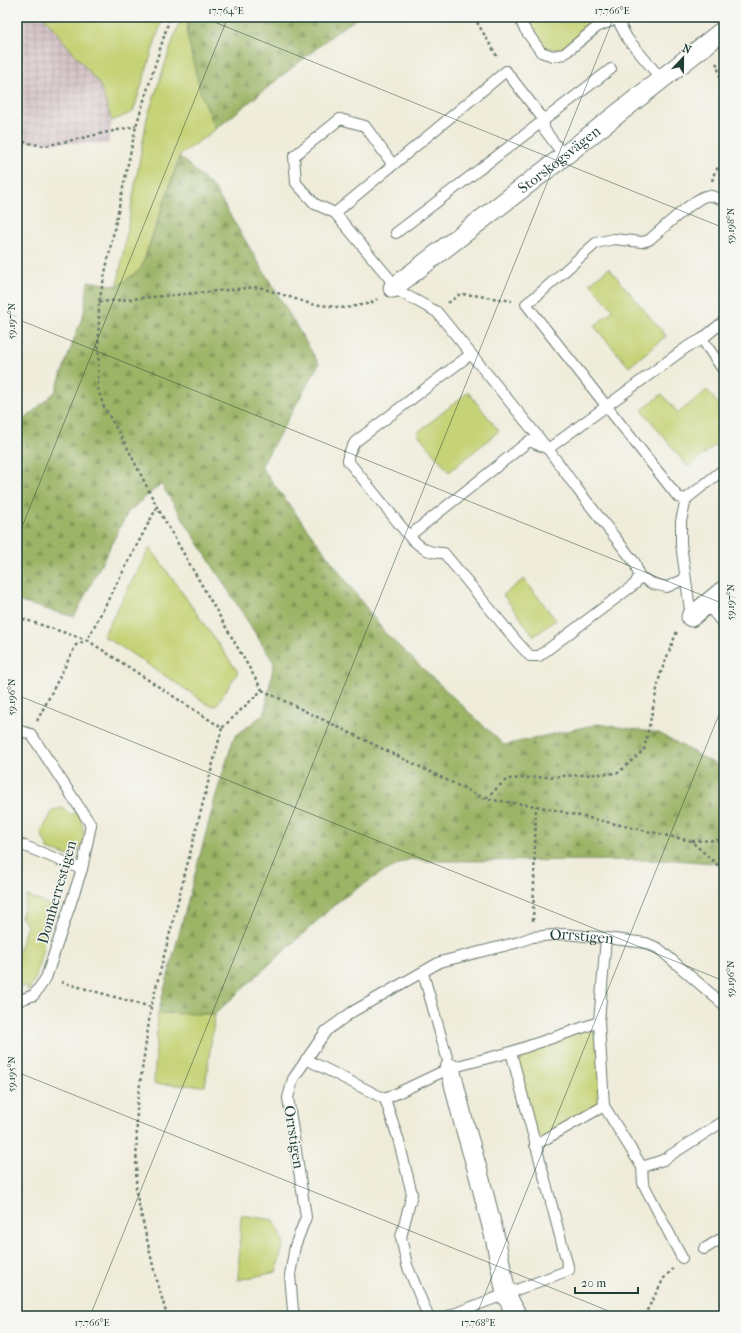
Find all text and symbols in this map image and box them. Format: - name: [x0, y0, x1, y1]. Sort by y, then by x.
- text: 17.764°E: [208, 5, 244, 17]
- text: 17.766°E: [594, 5, 630, 17]
- north arrow: [663, 38, 703, 78]
- text: N: [680, 42, 693, 57]
- street label: Storskogsvägen: [514, 122, 604, 197]
- text: 59.198°N: [725, 207, 737, 244]
- text: 59.197°N: [6, 302, 18, 339]
- text: 59.197°N: [725, 583, 737, 620]
- text: 59.196°N: [6, 678, 18, 715]
- street label: Domherrestigen: [34, 838, 80, 946]
- street label: Orrstigen: [549, 925, 615, 948]
- text: 59.196°N: [725, 960, 737, 997]
- text: 59.195°N: [6, 1056, 18, 1092]
- street label: Orrstigen: [280, 1104, 308, 1170]
- scale bar: [575, 1269, 638, 1295]
- text: 20 m: [581, 1276, 606, 1290]
- text: 17.766°E: [74, 1317, 110, 1329]
- text: 17.768°E: [461, 1317, 495, 1329]

